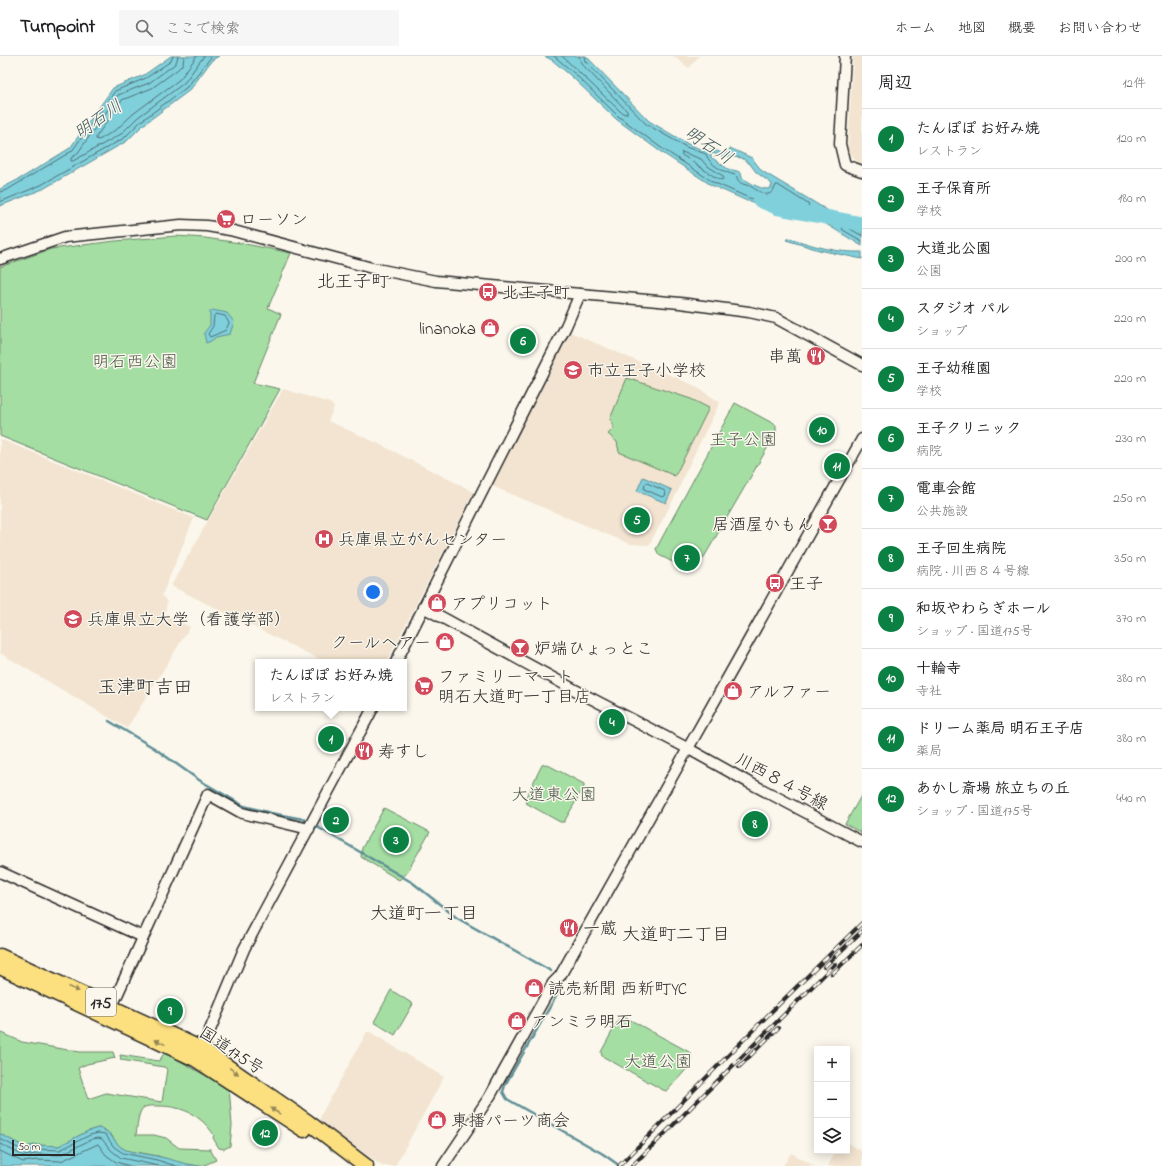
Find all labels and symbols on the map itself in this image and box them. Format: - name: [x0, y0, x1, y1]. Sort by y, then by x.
- water label: 明石川: [70, 95, 129, 147]
- water label: 明石川: [678, 121, 738, 173]
- supermarket icon: ローソン: [215, 208, 237, 230]
- place label: ローソン: [240, 208, 308, 233]
- district label: 北王子町: [317, 270, 389, 296]
- bus stop icon: 北王子町: [477, 281, 499, 303]
- place label: 北王子町: [502, 281, 570, 306]
- place label: linanoka: [419, 317, 476, 342]
- shop icon: linanoka: [479, 317, 501, 339]
- pin: 6: [510, 326, 536, 356]
- place label: 串萬: [768, 345, 802, 370]
- restaurant icon: 串萬: [805, 345, 827, 367]
- park label: 明石西公園: [93, 350, 178, 375]
- school or university icon: 市立王子小学校: [562, 359, 584, 381]
- place label: 市立王子小学校: [587, 359, 706, 384]
- pin: 10: [809, 415, 835, 445]
- park label: 王子公園: [709, 428, 777, 453]
- pin: 11: [824, 451, 850, 481]
- pin: 5: [624, 505, 650, 535]
- place label: 居酒屋かもん: [712, 513, 814, 538]
- bar icon: 居酒屋かもん: [817, 513, 839, 535]
- hospital icon: 兵庫県立がんセンター: [313, 528, 335, 550]
- place label: 兵庫県立がんセンター: [338, 528, 507, 553]
- pin: 7: [674, 543, 700, 573]
- bus stop icon: 王子: [764, 572, 786, 594]
- place label: 王子: [789, 572, 823, 597]
- your location: [363, 582, 383, 602]
- shop icon: アプリコット: [426, 592, 448, 614]
- place label: アプリコット: [451, 592, 553, 617]
- school or university icon: 兵庫県立大学（看護学部）: [62, 608, 84, 630]
- place label: 兵庫県立大学（看護学部）: [87, 608, 291, 633]
- place label: クールヘアー: [331, 631, 431, 656]
- shop icon: クールヘアー: [434, 631, 456, 653]
- bar icon: 炉端ひょっとこ: [509, 637, 531, 659]
- place label: 炉端ひょっとこ: [534, 637, 653, 662]
- place label: ファミリーマート 明石大道町一丁目店: [438, 665, 591, 710]
- district label: 玉津町吉田: [97, 675, 193, 702]
- supermarket icon: ファミリーマート 明石大道町一丁目店: [413, 675, 435, 697]
- shop icon: アルファー: [722, 680, 744, 702]
- place label: アルファー: [747, 680, 831, 705]
- pin: 4: [599, 707, 625, 737]
- pin: 1: [318, 724, 344, 754]
- restaurant icon: 寿すし: [353, 740, 375, 762]
- place label: 寿すし: [378, 740, 429, 765]
- street label: 川西８４号線: [730, 747, 832, 817]
- park label: 大道東公園: [512, 783, 597, 808]
- pin: 2: [323, 805, 349, 835]
- pin: 8: [742, 809, 768, 839]
- pin: 3: [383, 825, 409, 855]
- district label: 大道町一丁目: [370, 902, 478, 928]
- restaurant icon: 一蔵: [558, 917, 580, 939]
- place label: 一蔵: [583, 917, 617, 942]
- district label: 大道町二丁目: [622, 923, 730, 949]
- shop icon: 読売新聞 西新町YC: [523, 977, 545, 999]
- place label: 読売新聞 西新町YC: [548, 977, 687, 1002]
- one-way arrow: [68, 987, 80, 993]
- road number: 175: [86, 988, 116, 1016]
- pin: 9: [157, 996, 183, 1026]
- shop icon: アンミラ明石: [506, 1010, 528, 1032]
- place label: アンミラ明石: [531, 1010, 633, 1035]
- street label: 国道175号: [194, 1021, 269, 1082]
- one-way arrow: [154, 1039, 166, 1045]
- park label: 大道公園: [624, 1050, 692, 1075]
- one-way arrow: [229, 1067, 239, 1075]
- one-way arrow: [269, 1108, 281, 1115]
- shop icon: 東播パーツ商会: [426, 1109, 448, 1131]
- place label: 東播パーツ商会: [451, 1109, 570, 1134]
- pin: 12: [252, 1118, 278, 1148]
- scale bar: [12, 1138, 75, 1157]

